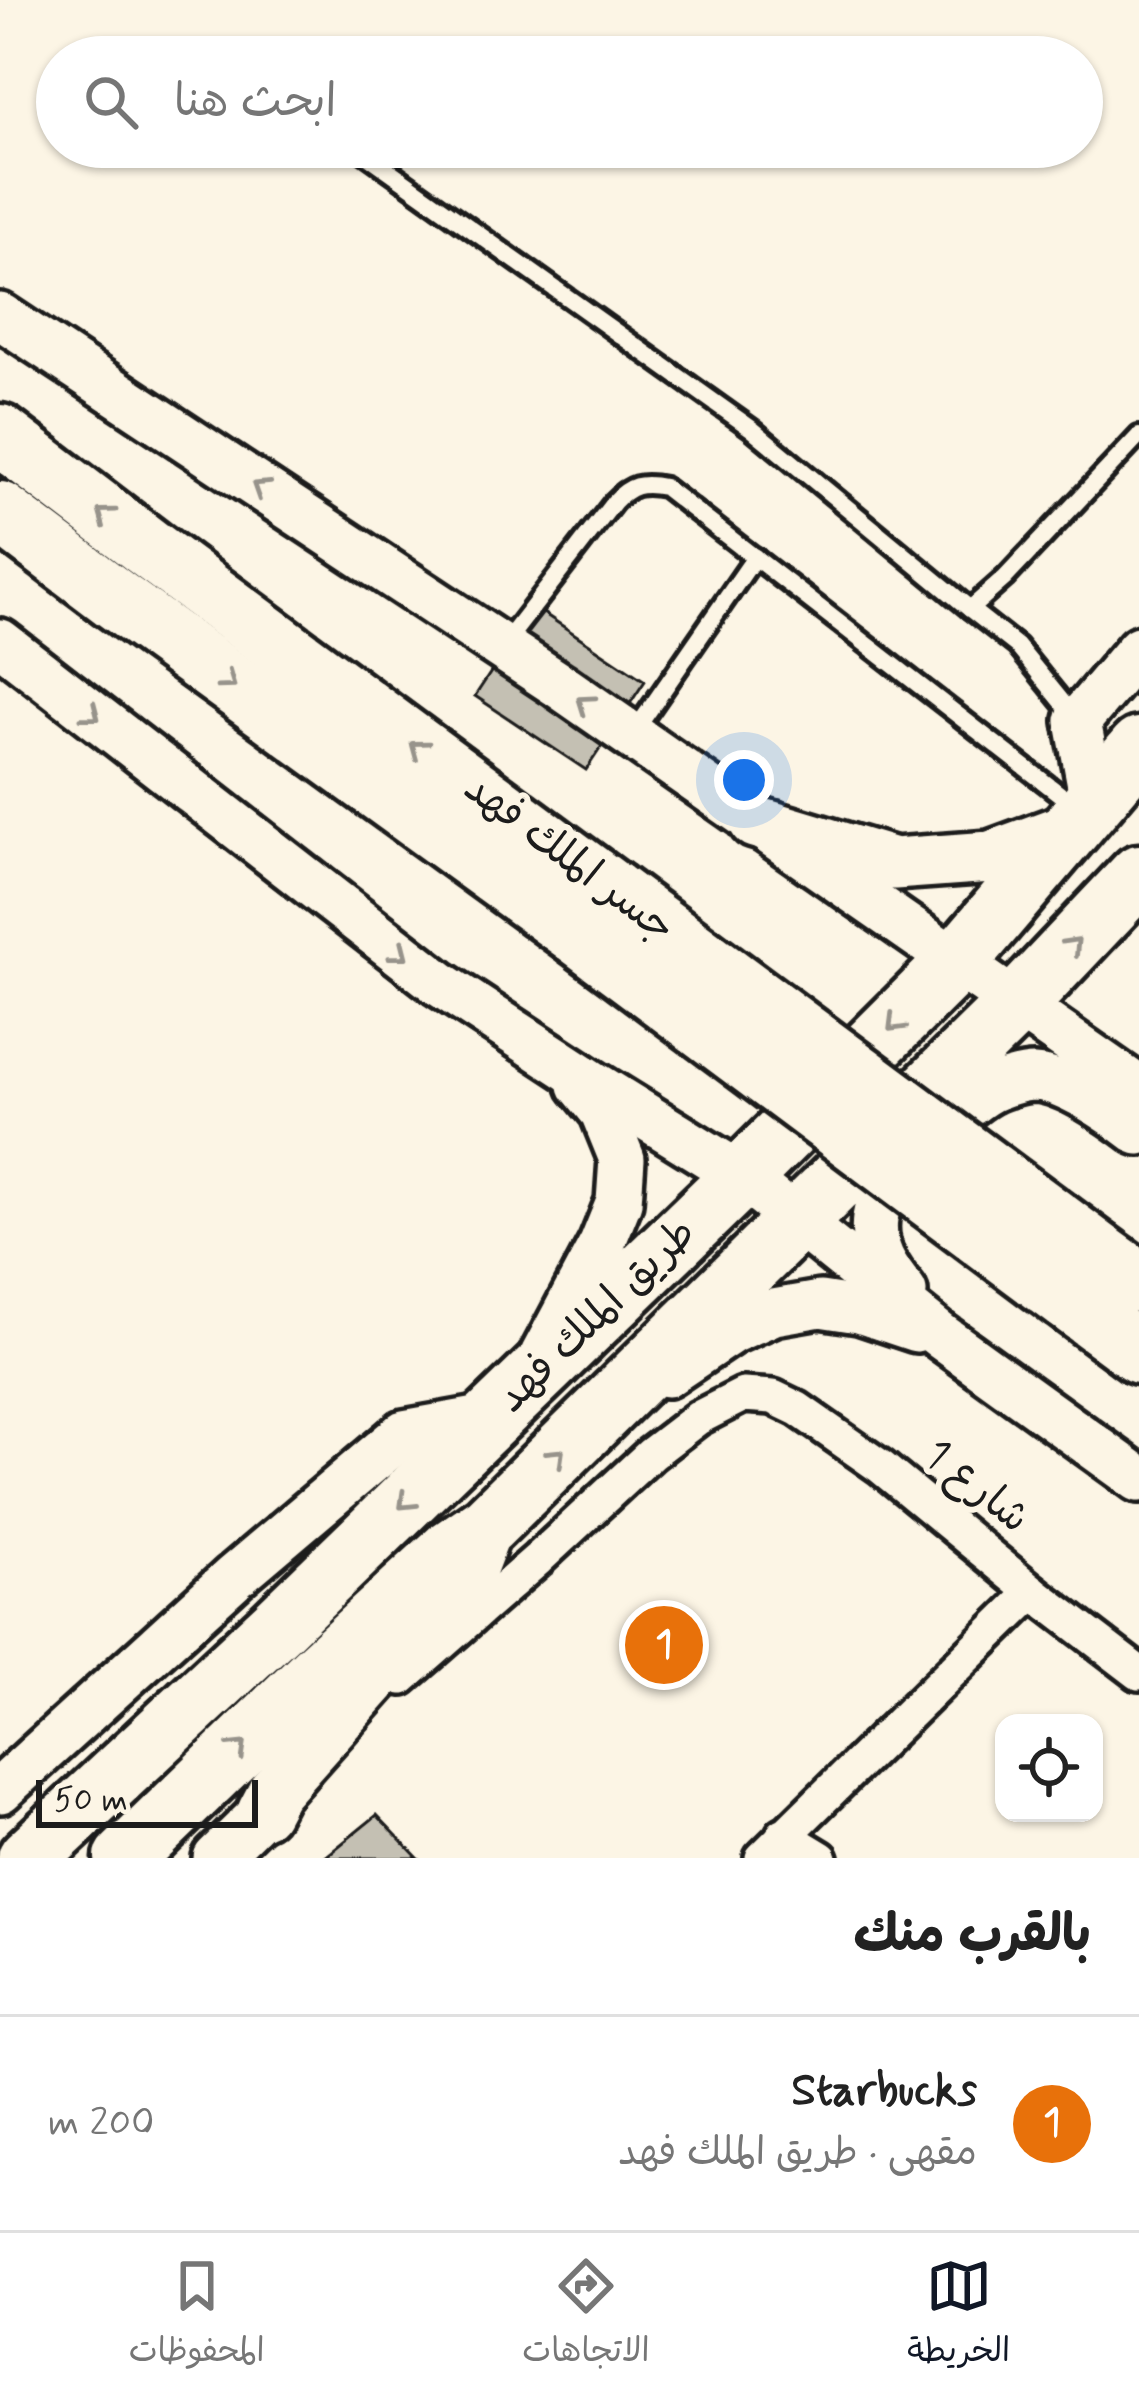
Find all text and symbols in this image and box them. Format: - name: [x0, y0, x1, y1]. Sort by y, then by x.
- search box: [36, 36, 1103, 168]
- icon: search: [78, 69, 144, 135]
- text: ابحث هنا: [174, 73, 337, 132]
- one-way arrow: [252, 480, 274, 502]
- one-way arrow: [97, 508, 119, 529]
- one-way arrow: [215, 668, 237, 690]
- one-way arrow: [576, 695, 598, 717]
- one-way arrow: [79, 700, 101, 721]
- one-way arrow: [410, 740, 431, 762]
- your location: [714, 750, 774, 810]
- street label: جسر الملك فهد: [452, 762, 686, 956]
- one-way arrow: [1058, 937, 1080, 959]
- one-way arrow: [386, 939, 408, 960]
- one-way arrow: [887, 1010, 909, 1032]
- street label: طريق الملك فهد: [485, 1207, 709, 1425]
- street label: شارع 1: [912, 1428, 1040, 1546]
- one-way arrow: [543, 1449, 565, 1471]
- one-way arrow: [398, 1488, 420, 1510]
- pin: 1: [625, 1600, 703, 1690]
- map controls: [995, 1714, 1103, 1822]
- button: locate: [995, 1714, 1103, 1822]
- one-way arrow: [225, 1740, 247, 1762]
- scale bar: [36, 1774, 258, 1827]
- text: 50 m: [54, 1779, 128, 1823]
- text: بالقرب منك: [854, 1903, 1091, 1969]
- text: Starbucks: [791, 2062, 977, 2121]
- text: 200 m: [48, 2098, 154, 2149]
- text: 1: [1043, 2098, 1061, 2149]
- text: مقهى · طريق الملك فهد: [618, 2128, 977, 2179]
- tab: المحفوظات: [129, 2253, 265, 2379]
- tab: الاتجاهات: [522, 2253, 650, 2379]
- tab: الخريطة: [907, 2253, 1010, 2379]

